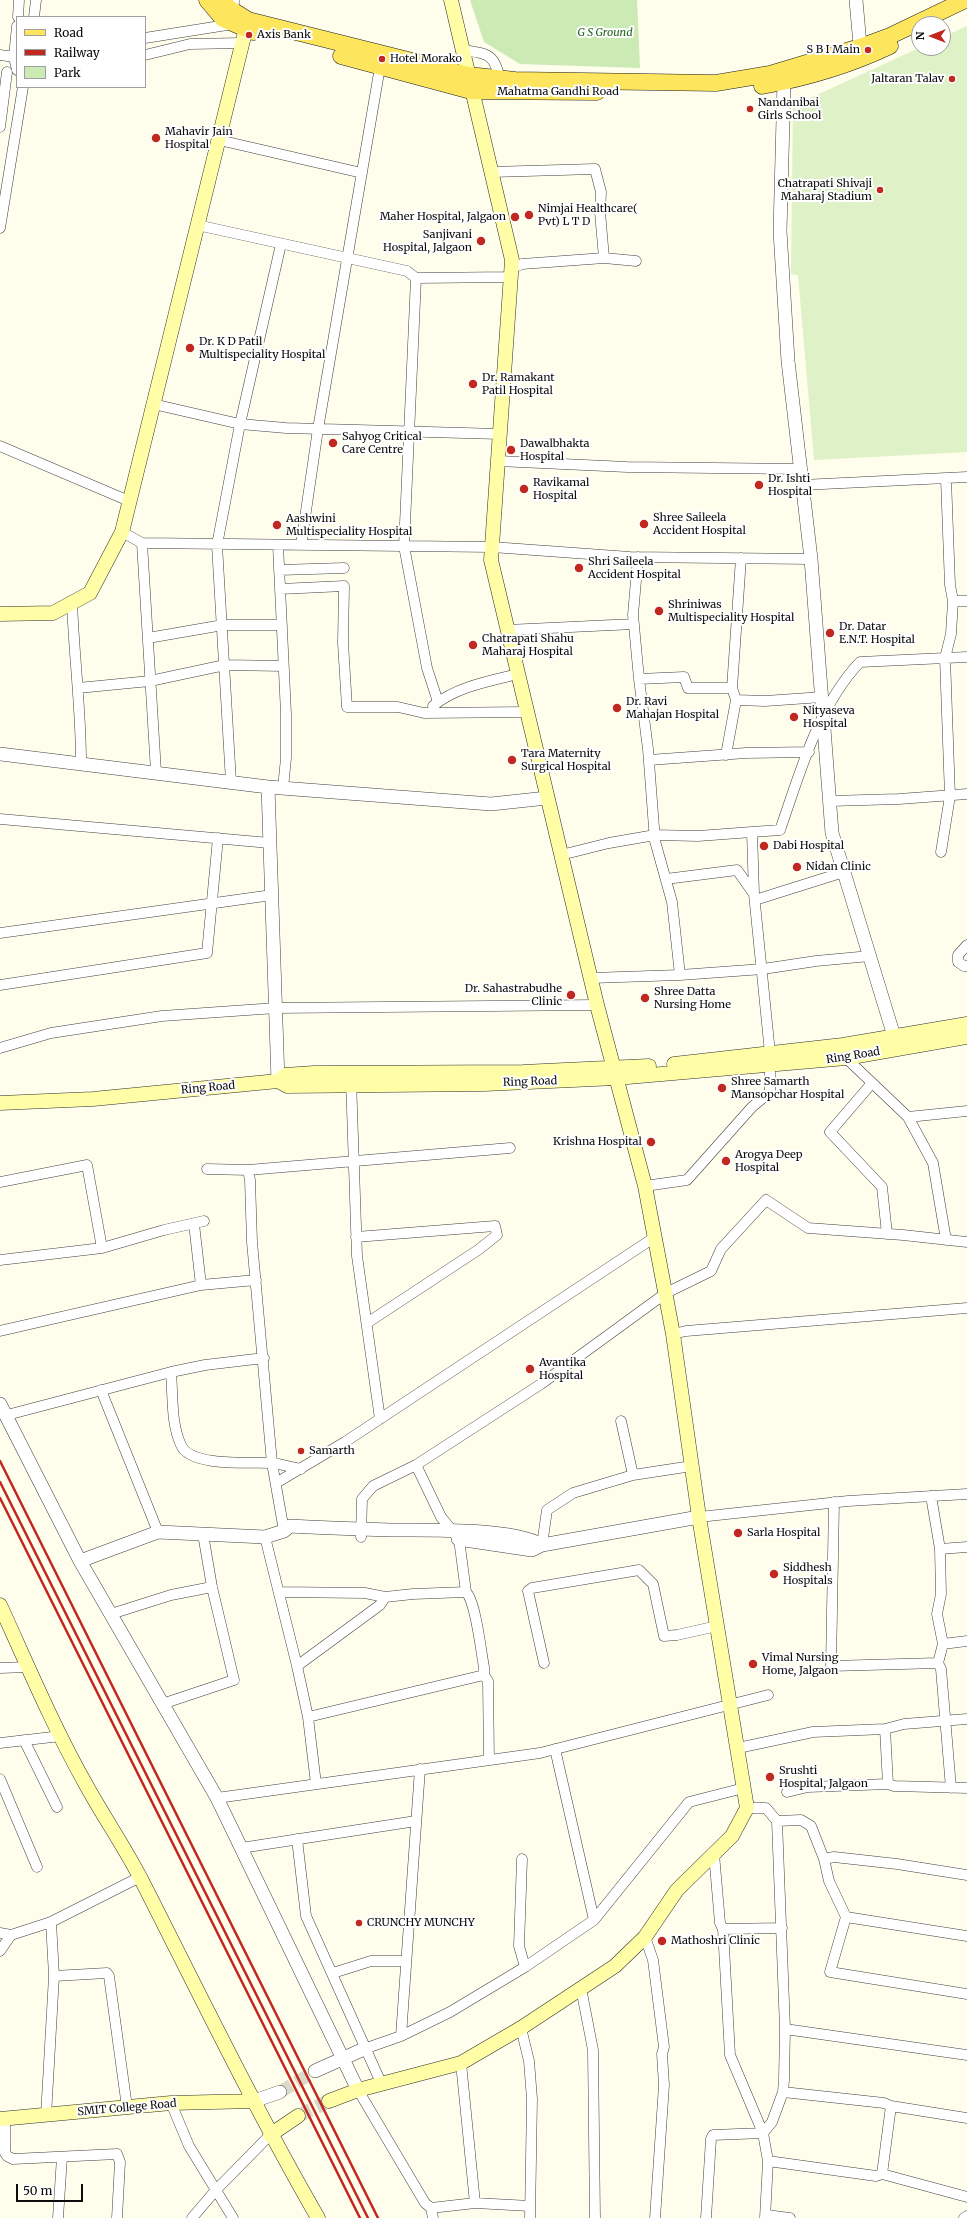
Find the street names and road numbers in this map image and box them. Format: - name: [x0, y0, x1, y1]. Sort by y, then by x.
- street label: Mahatma Gandhi Road: [497, 85, 619, 99]
- street label: Ring Road: [825, 1045, 881, 1067]
- street label: Ring Road: [503, 1074, 557, 1090]
- street label: Ring Road: [180, 1079, 236, 1097]
- street label: SMIT College Road: [77, 2097, 177, 2119]

